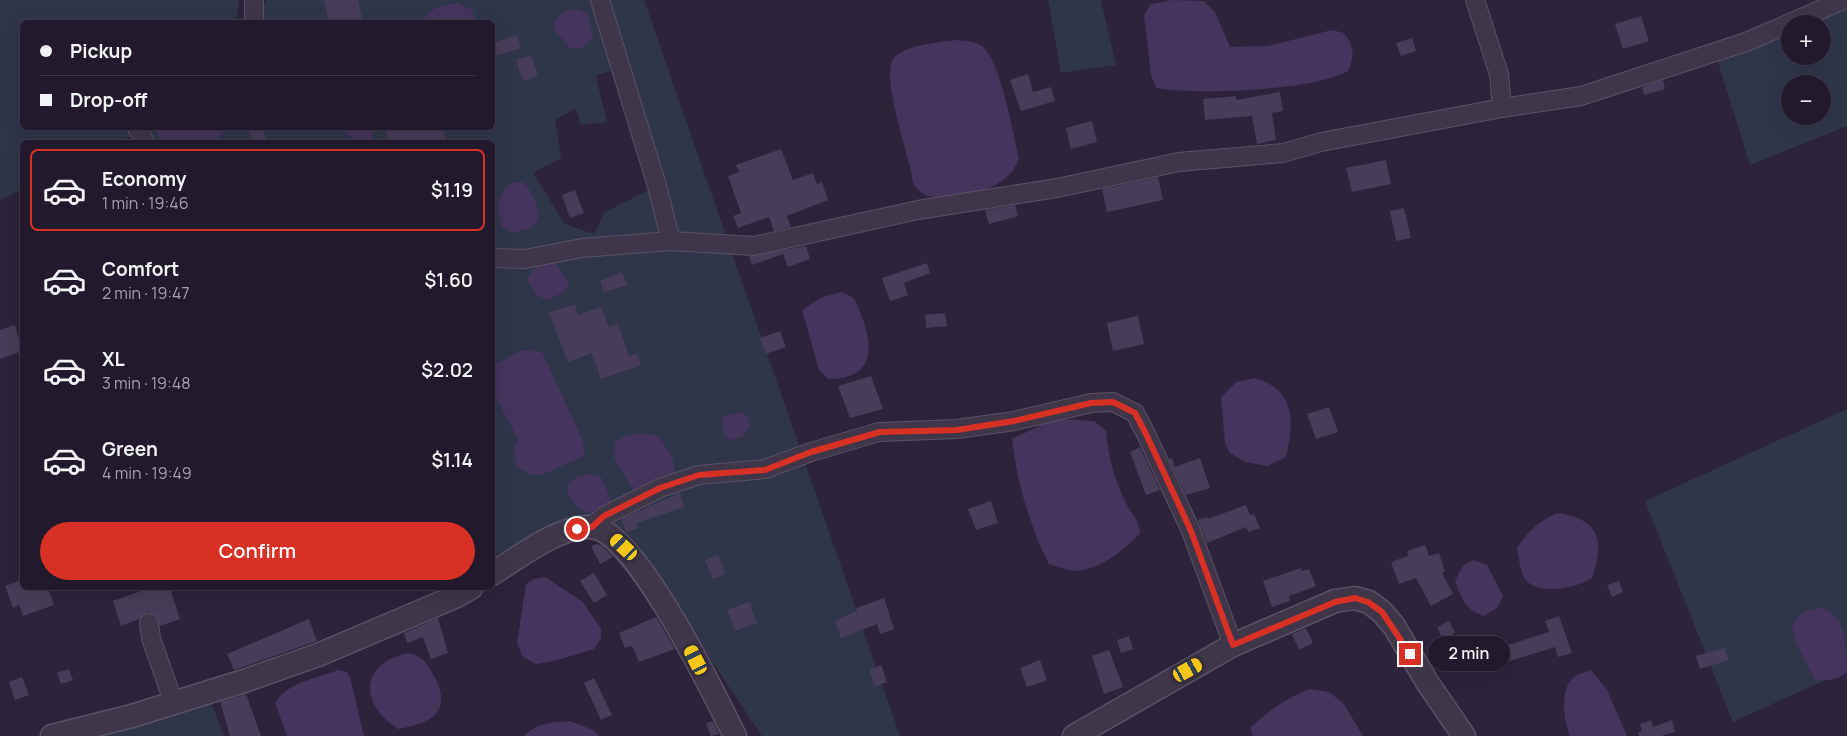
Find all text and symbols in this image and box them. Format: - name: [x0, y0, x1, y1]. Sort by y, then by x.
- map controls: [1781, 15, 1831, 125]
- button: +: [1781, 15, 1831, 65]
- text: Pickup: [70, 38, 132, 64]
- button: −: [1781, 75, 1831, 125]
- text: Drop-off: [70, 87, 147, 113]
- text: Economy: [102, 166, 186, 192]
- icon: car: [42, 168, 87, 213]
- text: $1.19: [431, 177, 473, 203]
- text: 1 min · 19:46: [102, 192, 189, 214]
- text: Comfort: [102, 256, 179, 282]
- icon: car: [42, 258, 87, 303]
- text: $1.60: [425, 267, 473, 293]
- text: 2 min · 19:47: [102, 282, 190, 304]
- text: XL: [102, 346, 125, 372]
- icon: car: [42, 348, 87, 393]
- text: $2.02: [421, 357, 473, 383]
- text: 3 min · 19:48: [102, 372, 191, 394]
- text: Green: [102, 436, 158, 462]
- icon: car: [42, 438, 87, 483]
- text: $1.14: [431, 447, 473, 473]
- text: 4 min · 19:49: [102, 462, 192, 484]
- route start: [566, 518, 588, 540]
- button: Confirm: [40, 522, 475, 580]
- car: [607, 531, 640, 563]
- callout: 2 min: [1428, 636, 1510, 672]
- text: 2 min: [1449, 642, 1489, 664]
- car: [682, 643, 709, 677]
- route end: [1399, 643, 1421, 665]
- car: [1171, 656, 1204, 684]

